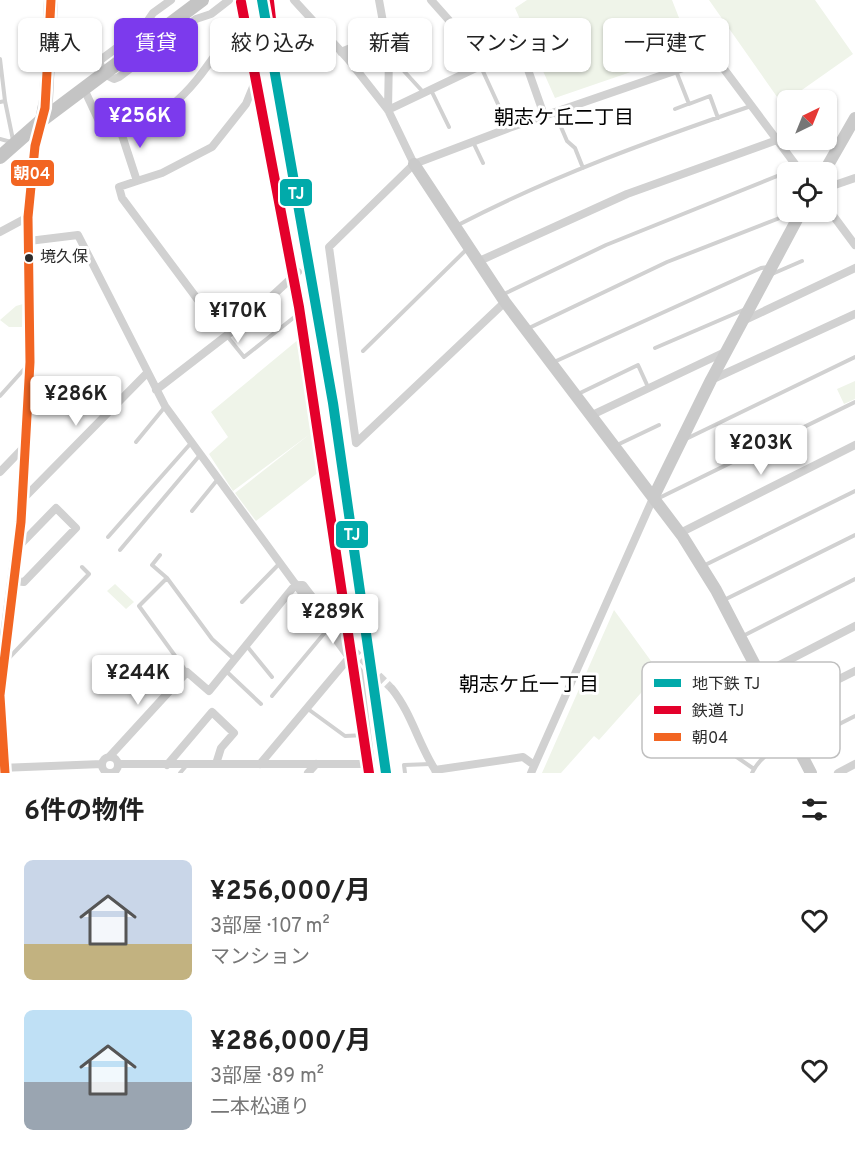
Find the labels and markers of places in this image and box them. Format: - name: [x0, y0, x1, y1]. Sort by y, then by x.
- pin: ¥256K: [98, 98, 182, 149]
- place label: 境久保: [40, 248, 88, 268]
- marker: 境久保: [23, 252, 35, 264]
- pin: ¥170K: [196, 293, 280, 344]
- pin: ¥286K: [34, 376, 118, 427]
- pin: ¥203K: [719, 425, 803, 476]
- pin: ¥289K: [291, 594, 375, 645]
- pin: ¥244K: [96, 655, 180, 706]

